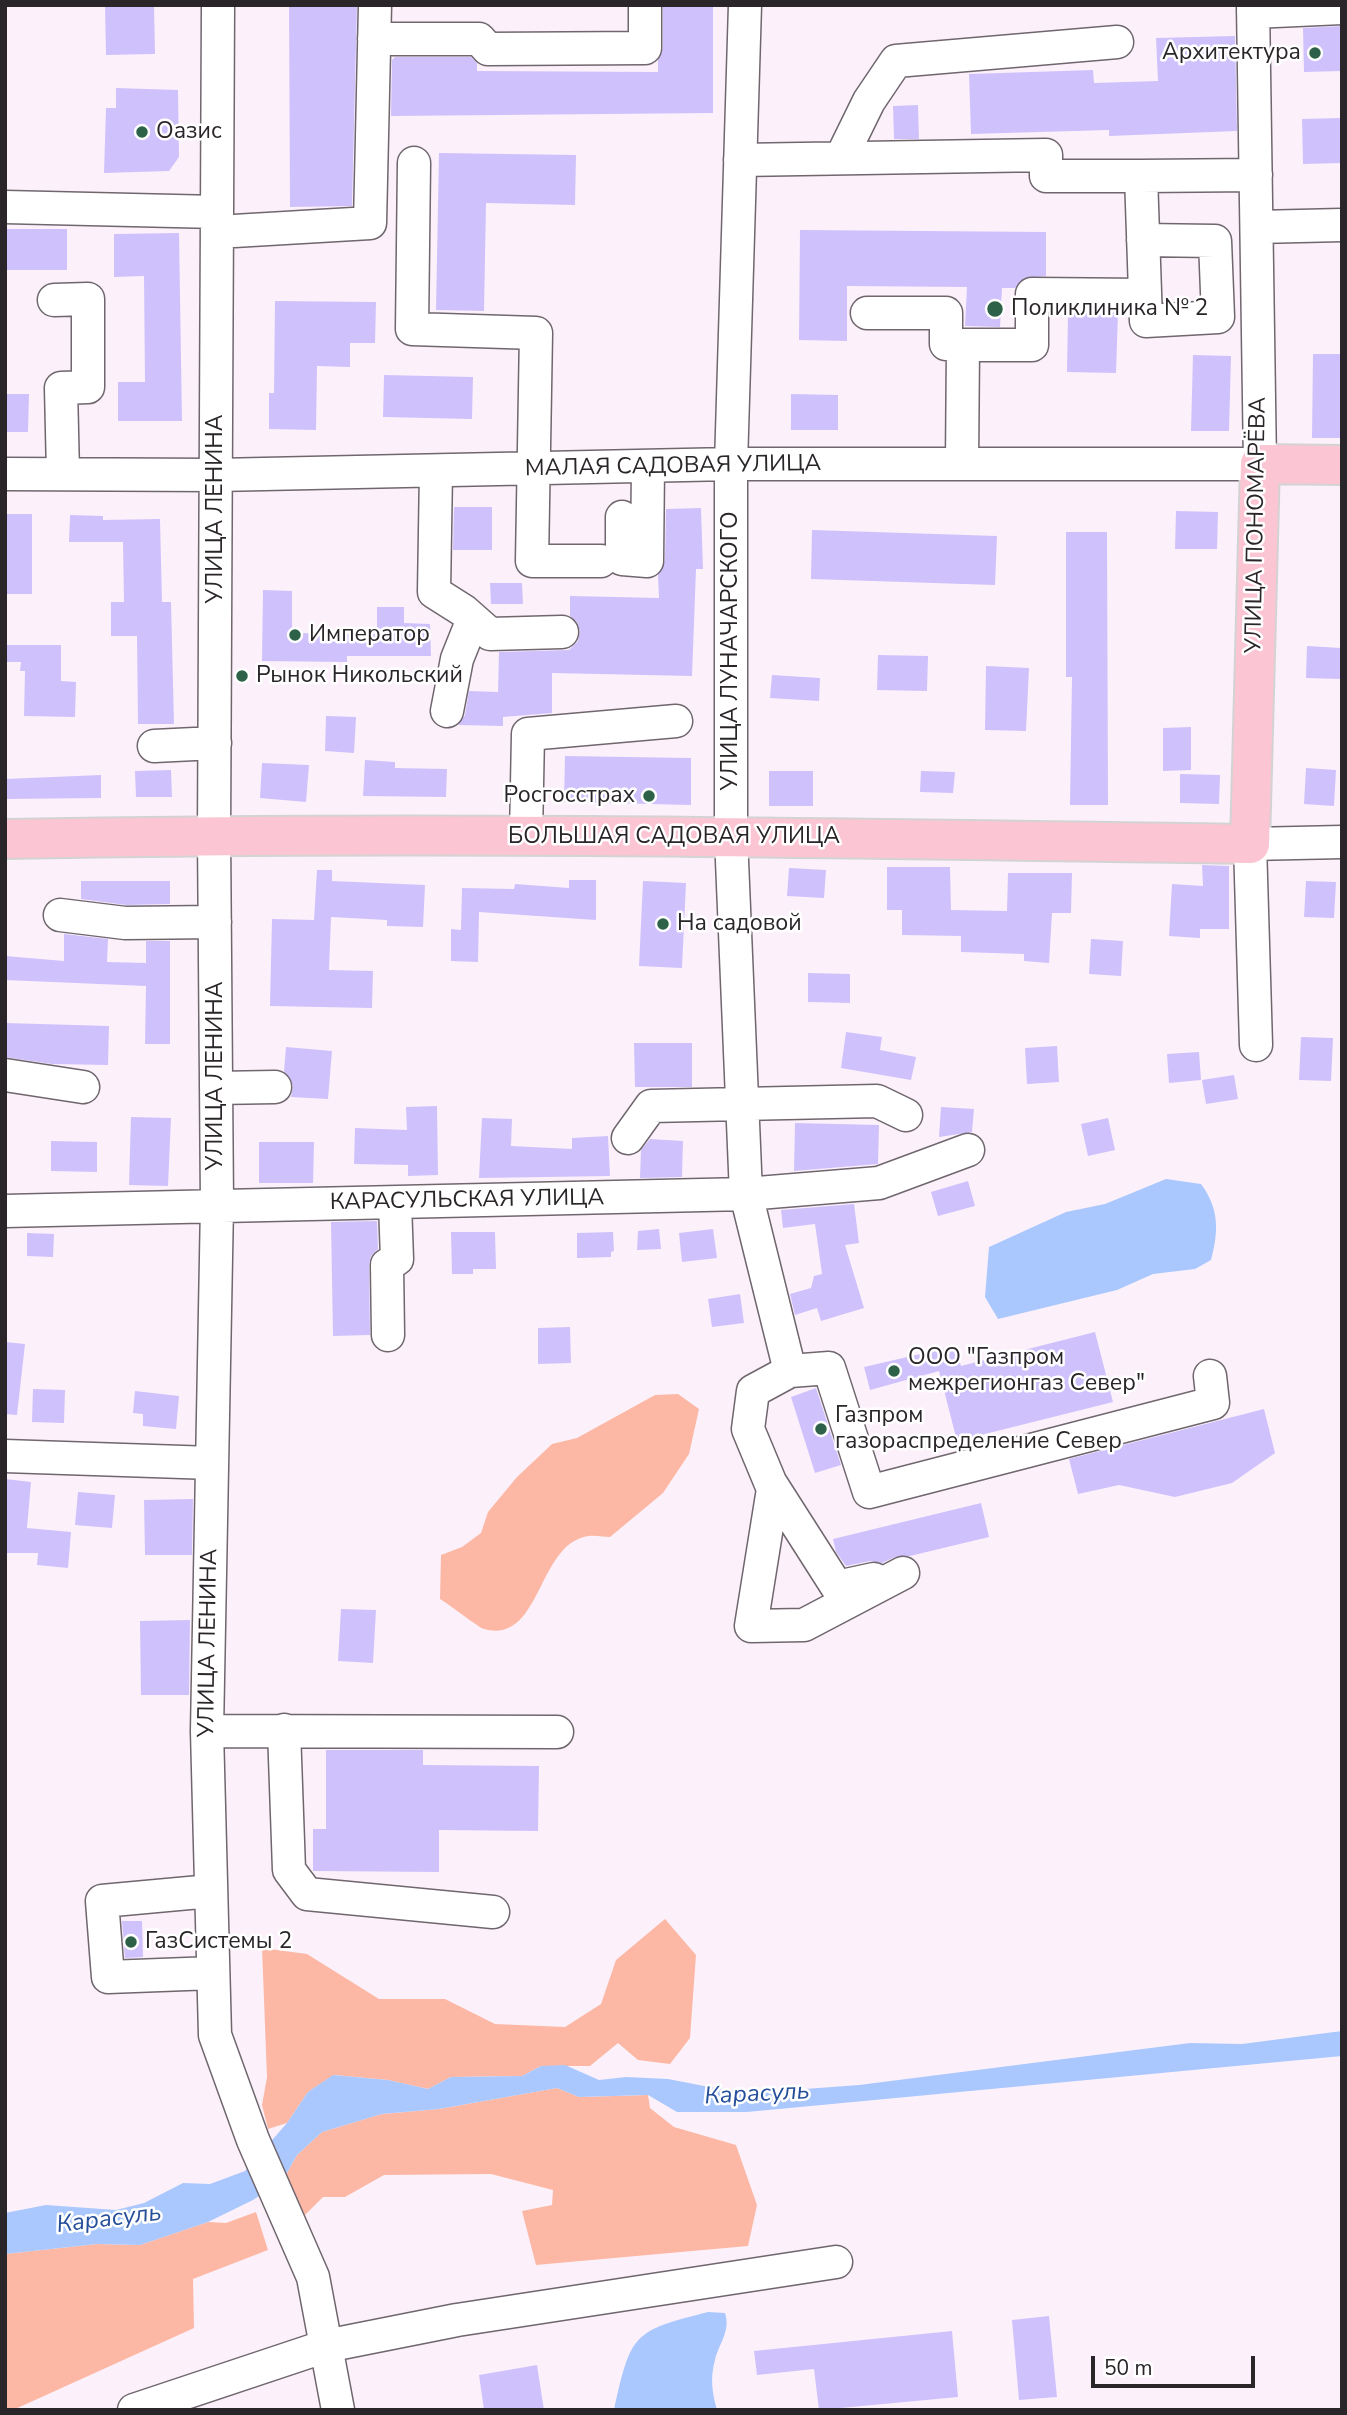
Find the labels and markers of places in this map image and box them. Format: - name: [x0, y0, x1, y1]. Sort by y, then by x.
- place label: Архитектура: [1162, 39, 1301, 67]
- marker: Архитектура: [1307, 45, 1323, 61]
- place label: Оазис: [156, 118, 222, 146]
- marker: Оазис: [134, 124, 150, 140]
- place label: Поликлиника № 2: [1011, 295, 1208, 323]
- marker: Поликлиника № 2: [985, 299, 1005, 319]
- place label: Император: [309, 621, 430, 649]
- marker: Император: [287, 627, 303, 643]
- place label: Рынок Никольский: [256, 662, 463, 690]
- marker: Рынок Никольский: [234, 668, 250, 684]
- place label: Росгосстрах: [504, 782, 635, 810]
- marker: Росгосстрах: [641, 788, 657, 804]
- place label: На садовой: [677, 910, 802, 938]
- marker: На садовой: [655, 916, 671, 932]
- place label: ООО "Газпром межрегионгаз Север": [908, 1344, 1145, 1398]
- marker: ООО "Газпром межрегионгаз Север": [886, 1363, 902, 1379]
- place label: Газпром газораспределение Север: [835, 1402, 1122, 1456]
- marker: Газпром газораспределение Север: [813, 1421, 829, 1437]
- place label: ГазСистемы 2: [145, 1928, 292, 1956]
- marker: ГазСистемы 2: [123, 1934, 139, 1950]

